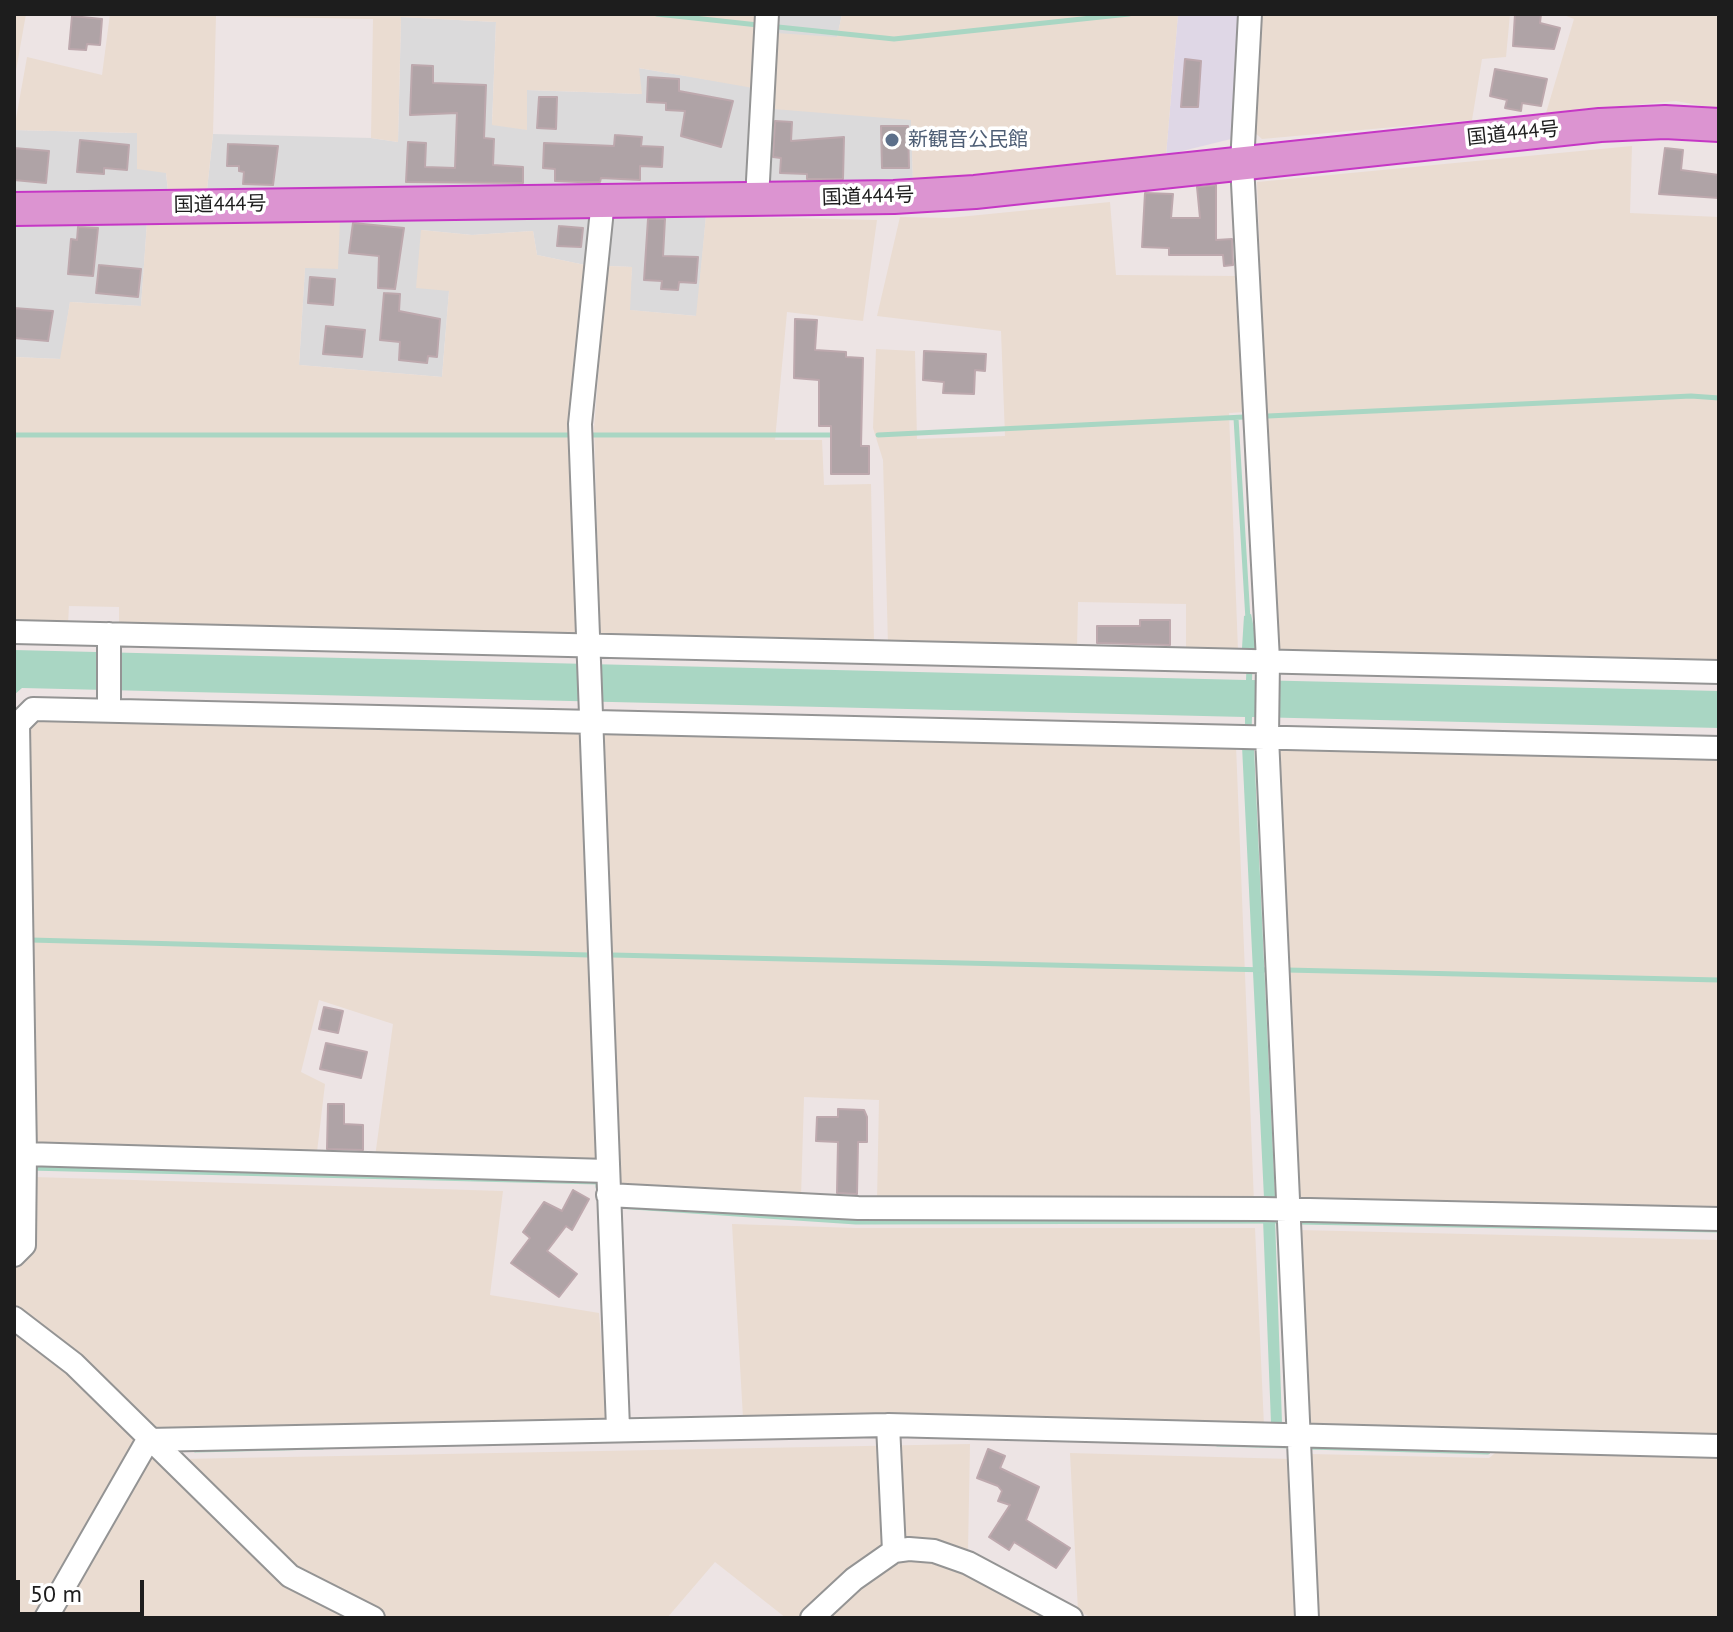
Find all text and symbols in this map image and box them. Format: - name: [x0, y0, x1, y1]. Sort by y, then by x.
- street label: 国道444号: [1466, 117, 1560, 151]
- place label: 新観音公民館: [908, 128, 1028, 152]
- marker: 新観音公民館: [883, 131, 901, 149]
- street label: 国道444号: [821, 183, 915, 211]
- street label: 国道444号: [173, 192, 267, 218]
- scale bar: [20, 1564, 148, 1614]
- text: 50 m: [30, 1578, 82, 1609]

